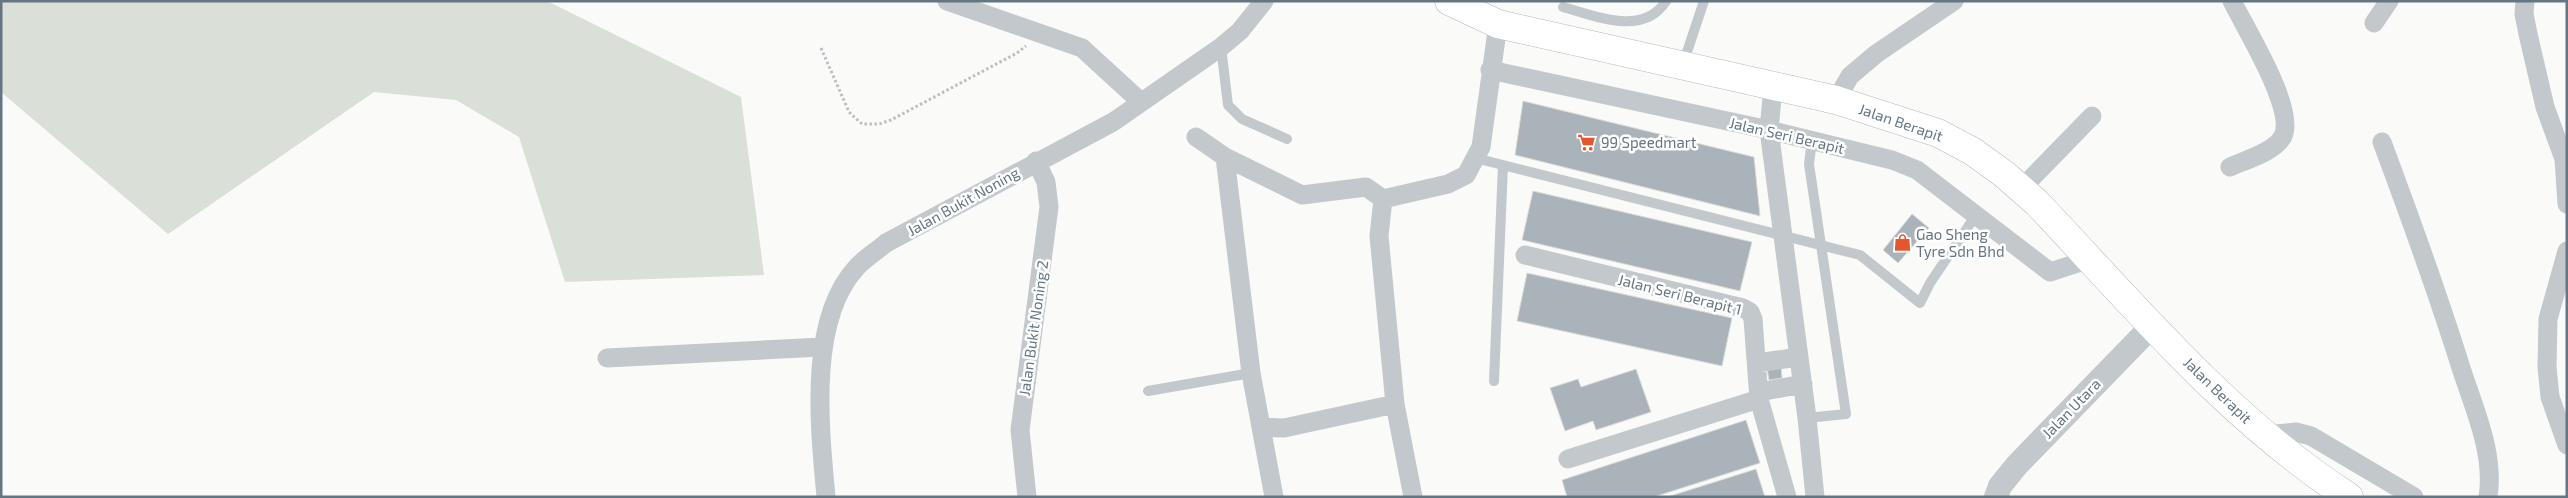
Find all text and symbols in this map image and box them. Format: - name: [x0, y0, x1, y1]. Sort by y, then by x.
- street label: Jalan Berapit: [1857, 99, 1946, 145]
- street label: Jalan Seri Berapit: [1728, 113, 1846, 157]
- supermarket icon: 99 Speedmart: [1577, 132, 1597, 152]
- place label: 99 Speedmart: [1601, 133, 1697, 151]
- street label: Jalan Bukit Noning: [904, 163, 1023, 239]
- place label: Gao Sheng Tyre Sdn Bhd: [1916, 225, 2004, 260]
- shop icon: Gao Sheng Tyre Sdn Bhd: [1892, 233, 1912, 253]
- street label: Jalan Bukit Noning 2: [1015, 259, 1051, 397]
- street label: Jalan Seri Berapit 1: [1616, 270, 1744, 318]
- street label: Jalan Berapit: [2180, 353, 2256, 427]
- street label: Jalan Utara: [2038, 374, 2104, 442]

